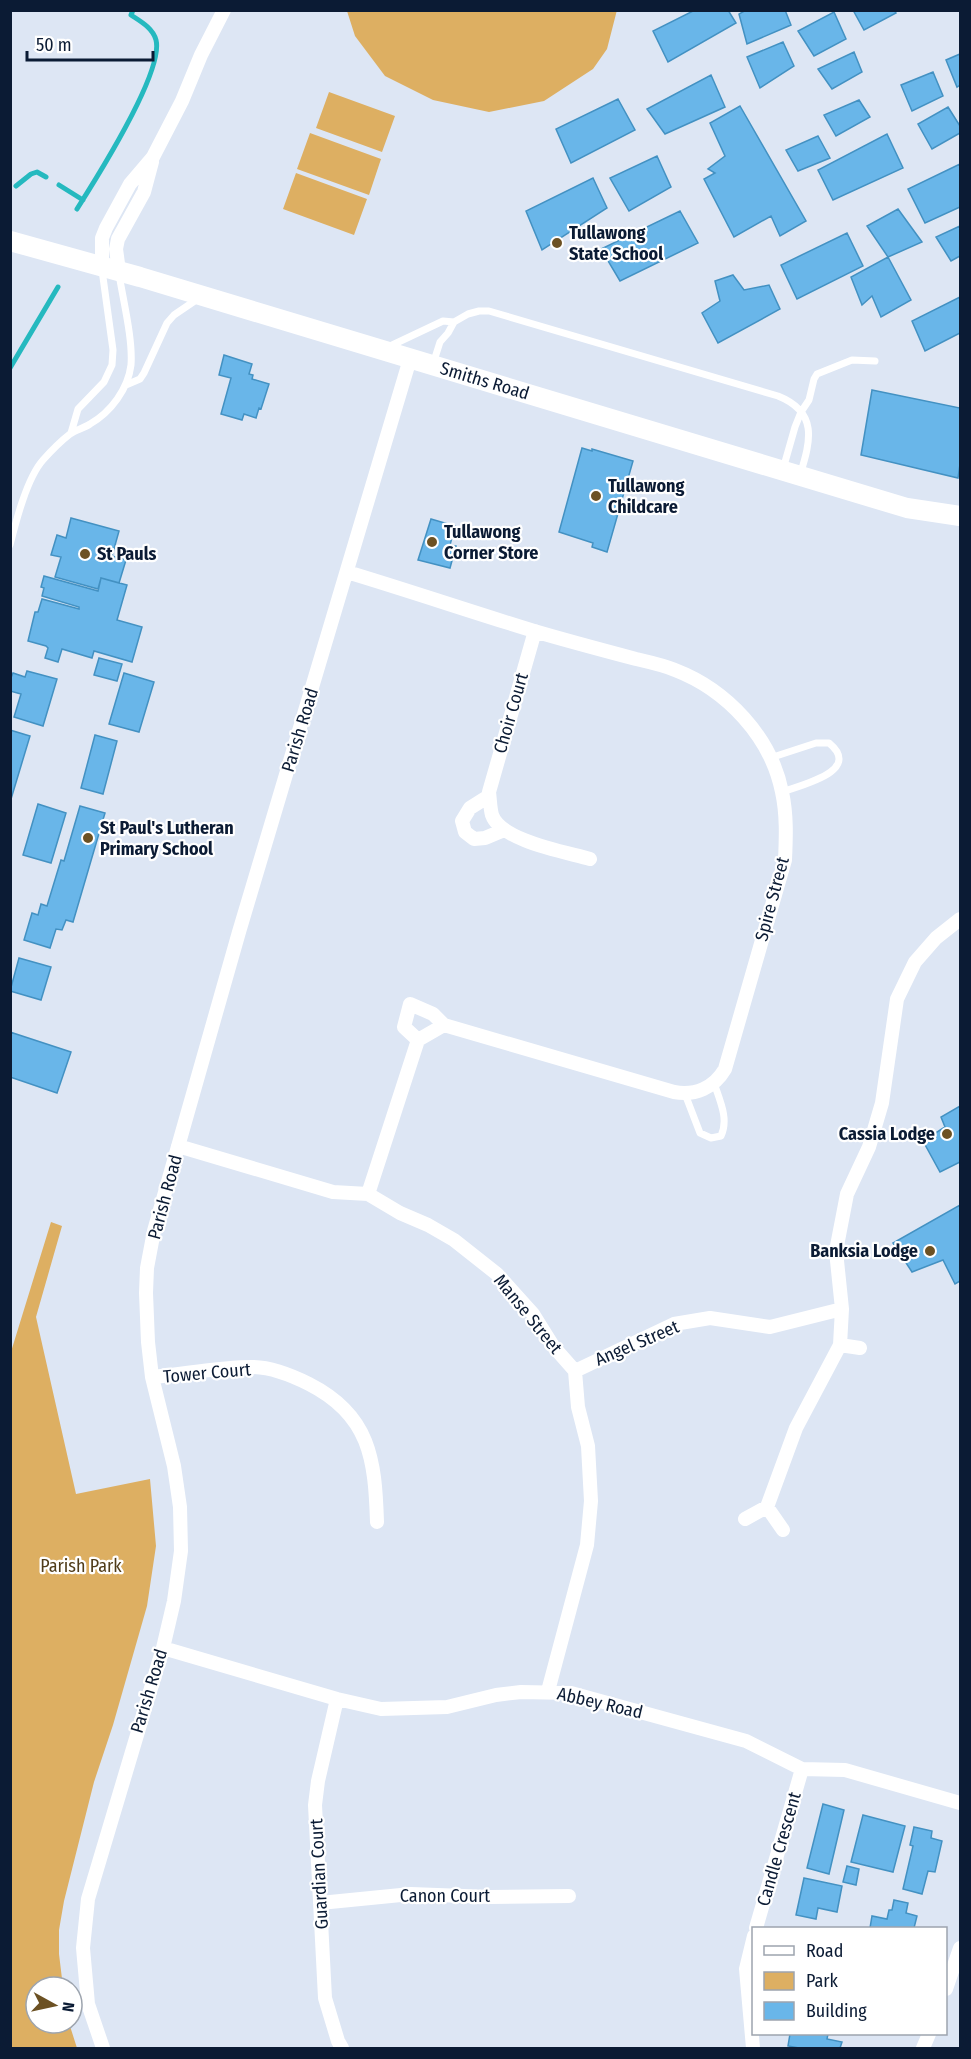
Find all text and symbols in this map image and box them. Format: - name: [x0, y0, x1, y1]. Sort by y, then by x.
- scale bar: [27, 24, 153, 62]
- text: 50 m: [36, 34, 72, 56]
- place label: Tullawong State School: [569, 222, 663, 265]
- marker: Tullawong State School: [550, 236, 564, 250]
- street label: Smiths Road: [438, 357, 532, 405]
- place label: Tullawong Childcare: [608, 475, 684, 518]
- marker: Tullawong Childcare: [589, 489, 603, 503]
- place label: Tullawong Corner Store: [444, 521, 538, 564]
- marker: Tullawong Corner Store: [425, 535, 439, 549]
- place label: St Pauls: [97, 543, 157, 565]
- marker: St Pauls: [78, 547, 92, 561]
- street label: Choir Court: [489, 670, 533, 756]
- street label: Parish Road: [277, 685, 323, 775]
- place label: St Paul's Lutheran Primary School: [100, 817, 234, 860]
- marker: St Paul's Lutheran Primary School: [81, 831, 95, 845]
- street label: Spire Street: [750, 854, 794, 943]
- place label: Cassia Lodge: [839, 1123, 935, 1145]
- marker: Cassia Lodge: [940, 1127, 954, 1141]
- street label: Parish Road: [143, 1152, 187, 1242]
- place label: Banksia Lodge: [810, 1240, 918, 1262]
- marker: Banksia Lodge: [923, 1244, 937, 1258]
- street label: Manse Street: [489, 1270, 567, 1358]
- street label: Angel Street: [592, 1315, 682, 1371]
- street label: Tower Court: [162, 1358, 252, 1388]
- park label: Parish Park: [40, 1555, 122, 1577]
- street label: Parish Road: [126, 1646, 172, 1736]
- street label: Abbey Road: [555, 1682, 645, 1724]
- street label: Candle Crescent: [752, 1789, 806, 1909]
- street label: Guardian Court: [305, 1818, 333, 1930]
- street label: Canon Court: [400, 1885, 490, 1907]
- legend: [752, 1927, 947, 2035]
- text: Road: [806, 1940, 843, 1962]
- text: Park: [806, 1970, 839, 1992]
- north arrow: [24, 1975, 84, 2035]
- text: Building: [806, 2000, 867, 2022]
- text: N: [58, 2001, 78, 2013]

